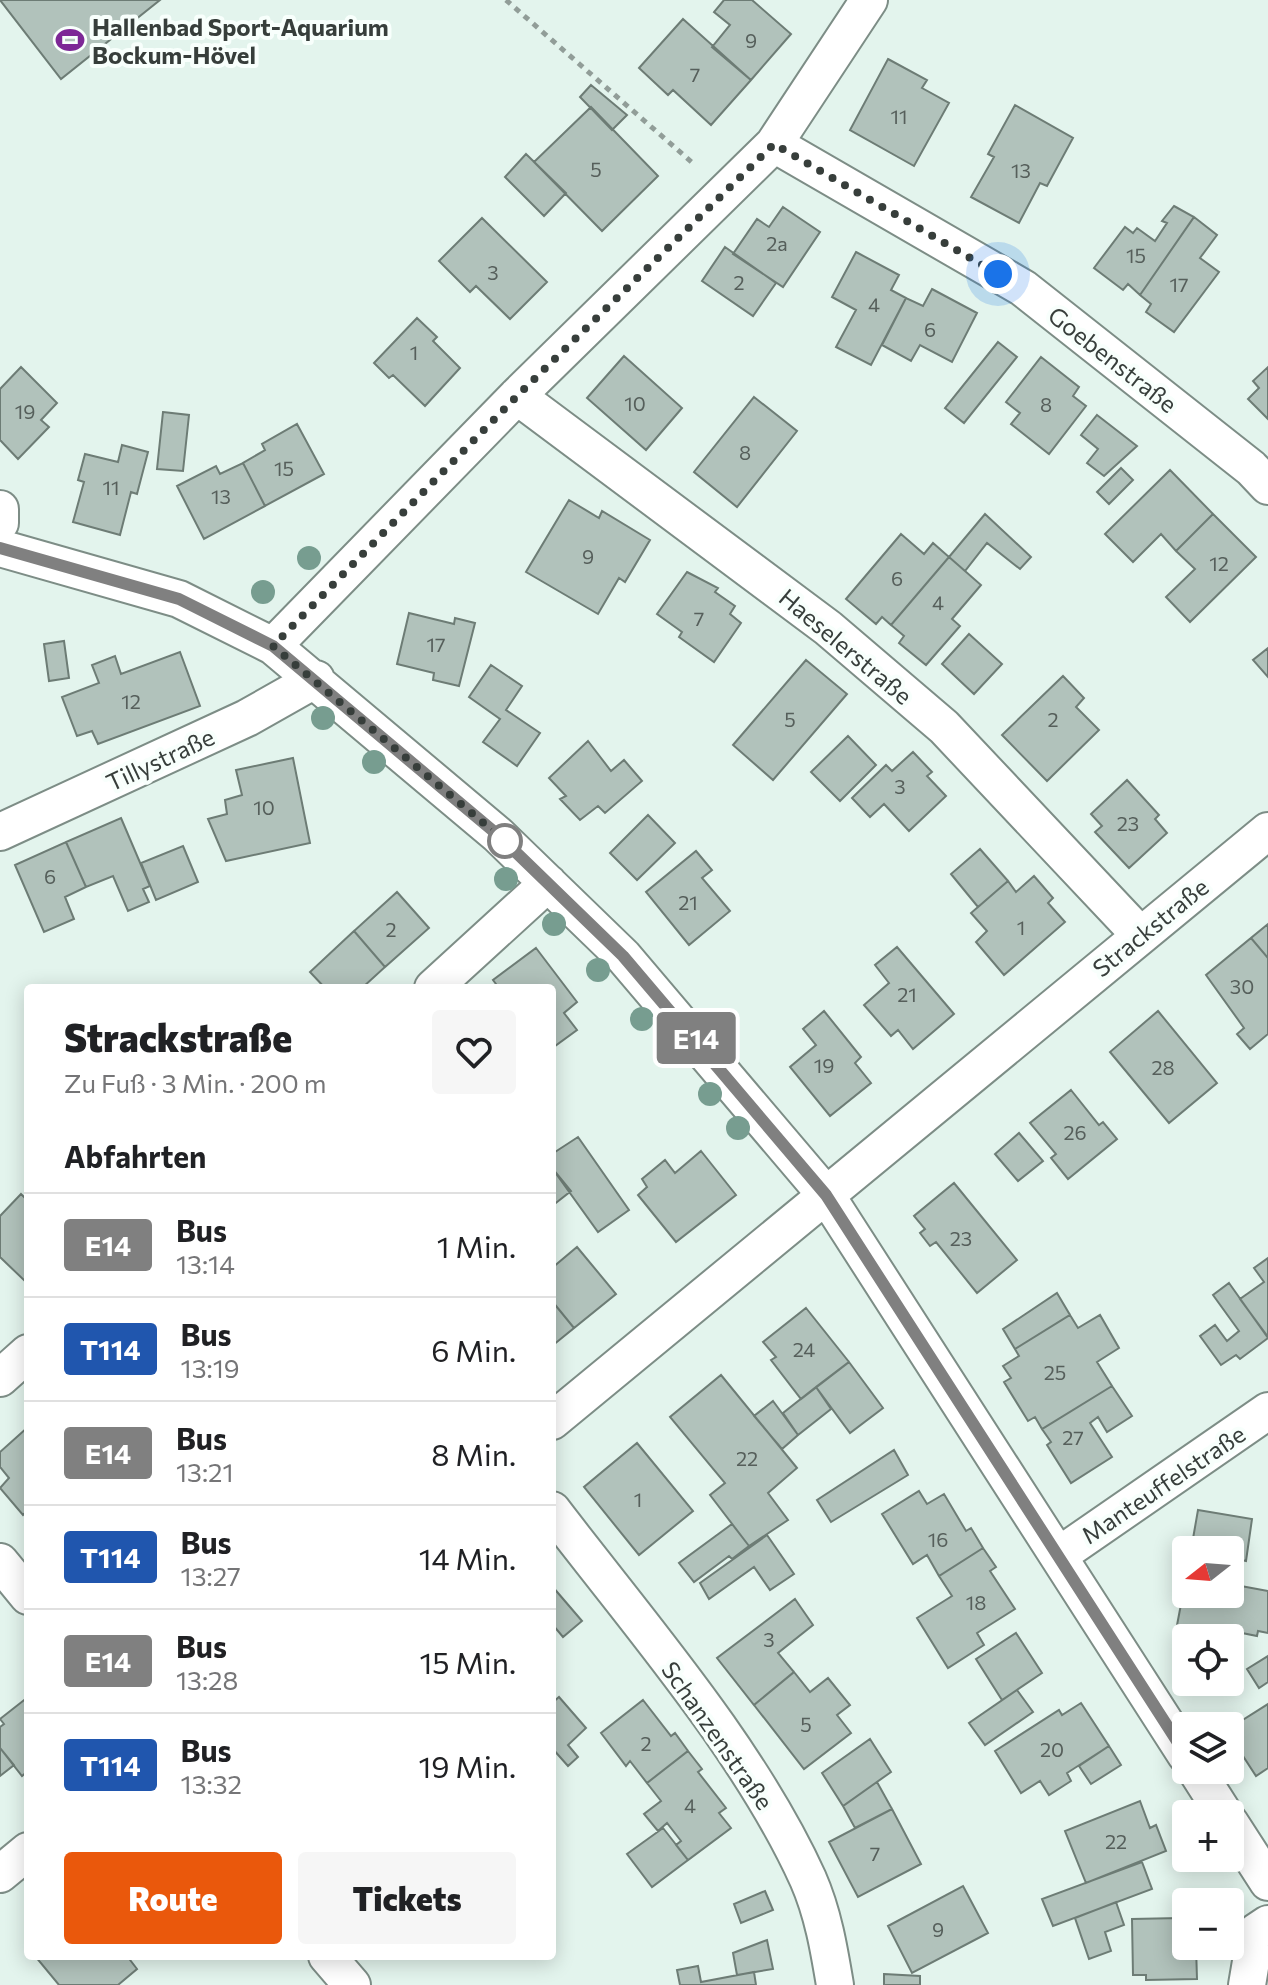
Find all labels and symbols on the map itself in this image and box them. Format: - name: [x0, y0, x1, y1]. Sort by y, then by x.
- place label: Hallenbad Sport-Aquarium Bockum-Hövel: [92, 12, 389, 69]
- sports icon: Hallenbad Sport-Aquarium Bockum-Hövel: [55, 25, 85, 55]
- house number: 9: [745, 28, 757, 52]
- house number: 7: [690, 62, 700, 86]
- house number: 11: [890, 104, 908, 128]
- house number: 5: [590, 157, 602, 181]
- house number: 13: [1011, 158, 1031, 182]
- house number: 2a: [766, 231, 788, 255]
- house number: 15: [1126, 243, 1146, 267]
- your location: [978, 254, 1018, 294]
- house number: 3: [487, 260, 499, 284]
- house number: 2: [733, 270, 745, 294]
- house number: 17: [1169, 272, 1189, 296]
- house number: 4: [868, 292, 880, 316]
- street label: Goebenstraße: [1043, 300, 1183, 418]
- house number: 6: [924, 317, 936, 341]
- house number: 1: [410, 340, 418, 364]
- house number: 10: [624, 391, 646, 415]
- house number: 8: [1040, 392, 1052, 416]
- house number: 19: [15, 399, 35, 423]
- house number: 8: [739, 440, 751, 464]
- house number: 15: [274, 456, 294, 480]
- house number: 11: [102, 475, 120, 499]
- house number: 13: [211, 484, 231, 508]
- house number: 9: [582, 544, 594, 568]
- house number: 12: [1209, 551, 1229, 575]
- house number: 6: [891, 566, 903, 590]
- street label: Haeselerstraße: [774, 582, 918, 710]
- house number: 4: [932, 590, 944, 614]
- house number: 7: [694, 606, 704, 630]
- house number: 17: [426, 632, 446, 656]
- house number: 12: [121, 689, 141, 713]
- house number: 5: [784, 707, 796, 731]
- house number: 2: [1047, 707, 1059, 731]
- street label: Tillystraße: [101, 721, 219, 797]
- house number: 3: [894, 774, 906, 798]
- house number: 10: [253, 795, 275, 819]
- house number: 23: [1117, 811, 1139, 835]
- unlabelled marker: [488, 824, 522, 858]
- house number: 6: [44, 864, 56, 888]
- street label: Strackstraße: [1086, 872, 1214, 982]
- house number: 21: [678, 890, 698, 914]
- house number: 1: [1017, 915, 1025, 939]
- house number: 2: [385, 917, 397, 941]
- house number: 30: [1230, 974, 1254, 998]
- house number: 21: [897, 982, 917, 1006]
- line badge: E14: [650, 1012, 742, 1064]
- house number: 19: [814, 1053, 834, 1077]
- house number: 28: [1151, 1055, 1175, 1079]
- house number: 26: [1063, 1120, 1087, 1144]
- house number: 23: [950, 1226, 972, 1250]
- house number: 24: [793, 1337, 815, 1361]
- house number: 25: [1044, 1360, 1066, 1384]
- street label: Manteuffelstraße: [1076, 1419, 1250, 1549]
- house number: 27: [1062, 1425, 1084, 1449]
- house number: 22: [736, 1446, 758, 1470]
- house number: 1: [634, 1487, 642, 1511]
- house number: 16: [928, 1527, 948, 1551]
- north arrow: [1172, 1536, 1244, 1608]
- house number: 18: [966, 1590, 986, 1614]
- house number: 3: [763, 1627, 775, 1651]
- street label: Schanzenstraße: [656, 1655, 780, 1815]
- house number: 5: [800, 1712, 812, 1736]
- house number: 2: [640, 1731, 652, 1755]
- house number: 20: [1040, 1737, 1064, 1761]
- house number: 4: [684, 1793, 696, 1817]
- house number: 22: [1105, 1829, 1127, 1853]
- house number: 7: [870, 1841, 880, 1865]
- house number: 9: [932, 1917, 944, 1941]

